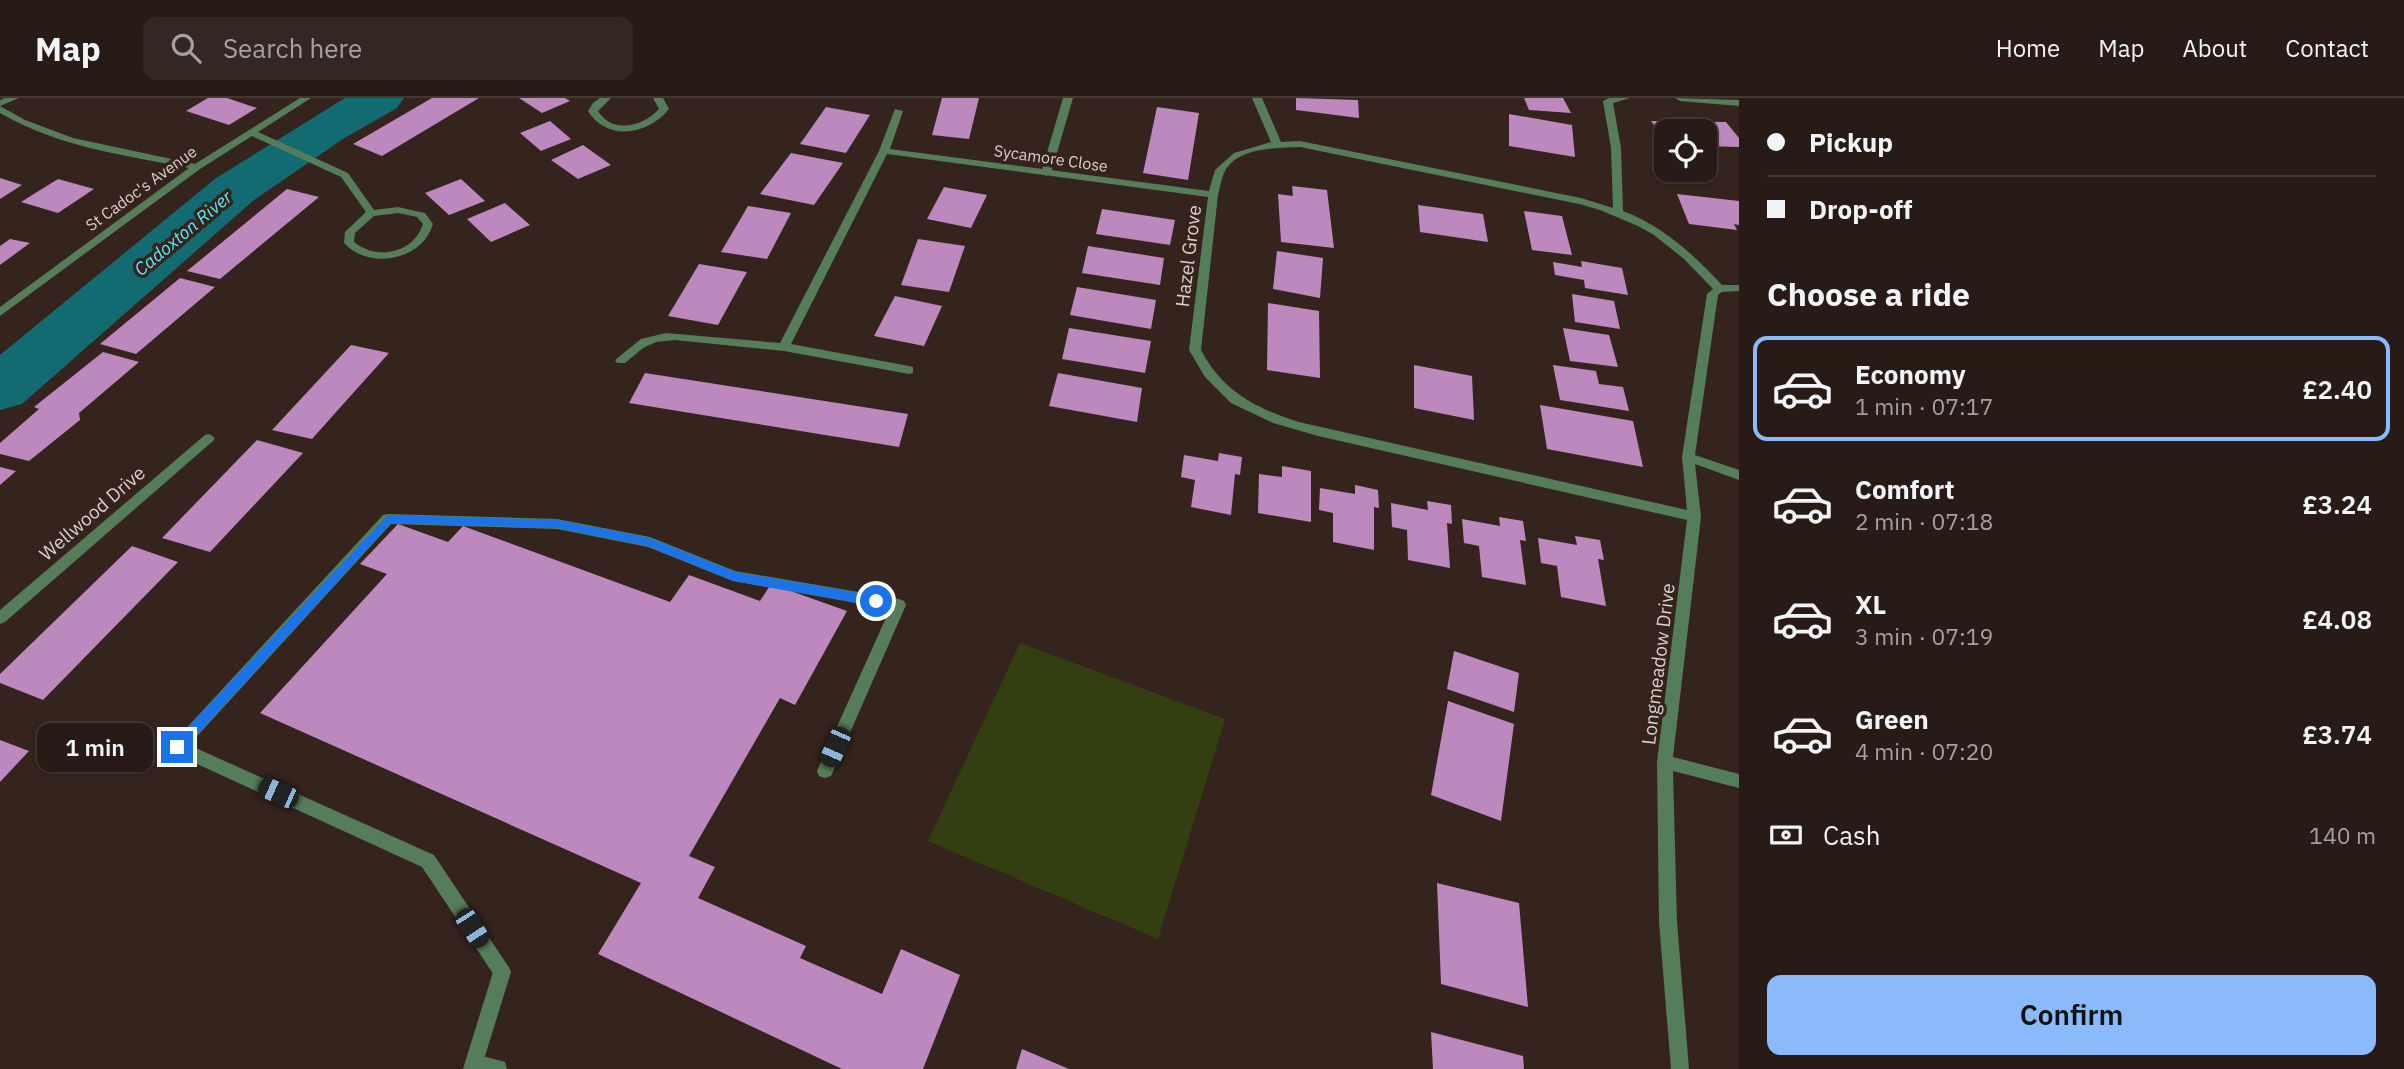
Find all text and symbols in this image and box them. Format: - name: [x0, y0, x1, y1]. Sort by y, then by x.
- search box: [143, 17, 633, 80]
- text: Map: [35, 27, 101, 70]
- icon: search: [167, 29, 205, 67]
- text: Search here: [223, 31, 362, 65]
- text: Home: [1996, 32, 2060, 64]
- text: Map: [2098, 32, 2144, 64]
- text: About: [2182, 32, 2247, 64]
- text: Contact: [2285, 32, 2369, 64]
- map controls: [1654, 119, 1717, 182]
- button: locate: [1654, 119, 1717, 182]
- text: Pickup: [1809, 125, 1893, 159]
- street label: Sycamore Close: [993, 140, 1109, 176]
- street label: St Cadoc's Avenue: [82, 141, 201, 235]
- water label: Cadoxton River: [129, 185, 237, 281]
- text: Drop-off: [1809, 192, 1912, 226]
- street label: Hazel Grove: [1170, 204, 1206, 308]
- text: Choose a ride: [1767, 273, 1970, 315]
- icon: car: [1771, 357, 1834, 420]
- text: Economy: [1855, 357, 1966, 391]
- text: £2.40: [2302, 372, 2372, 406]
- text: 1 min · 07:17: [1855, 391, 1993, 421]
- street label: Wellwood Drive: [34, 460, 150, 566]
- icon: car: [1771, 472, 1834, 535]
- text: Comfort: [1855, 472, 1954, 506]
- text: £3.24: [2302, 487, 2372, 521]
- text: 2 min · 07:18: [1855, 506, 1993, 536]
- street label: Longmeadow Drive: [1636, 582, 1680, 746]
- route start: [860, 585, 892, 617]
- icon: car: [1771, 587, 1834, 650]
- text: XL: [1855, 587, 1886, 621]
- text: £4.08: [2302, 602, 2372, 636]
- text: 3 min · 07:19: [1855, 621, 1993, 651]
- icon: car: [1771, 702, 1834, 765]
- text: Green: [1855, 702, 1929, 736]
- text: £3.74: [2302, 717, 2372, 751]
- callout: 1 min: [37, 722, 152, 772]
- car: [817, 724, 854, 770]
- route end: [161, 731, 193, 763]
- text: 1 min: [65, 732, 125, 762]
- text: 4 min · 07:20: [1855, 736, 1993, 766]
- car: [255, 775, 302, 811]
- icon: cash: [1767, 816, 1805, 854]
- text: Cash: [1823, 818, 1880, 852]
- text: 140 m: [2309, 820, 2376, 850]
- car: [452, 905, 493, 951]
- button: Confirm: [1767, 975, 2376, 1055]

